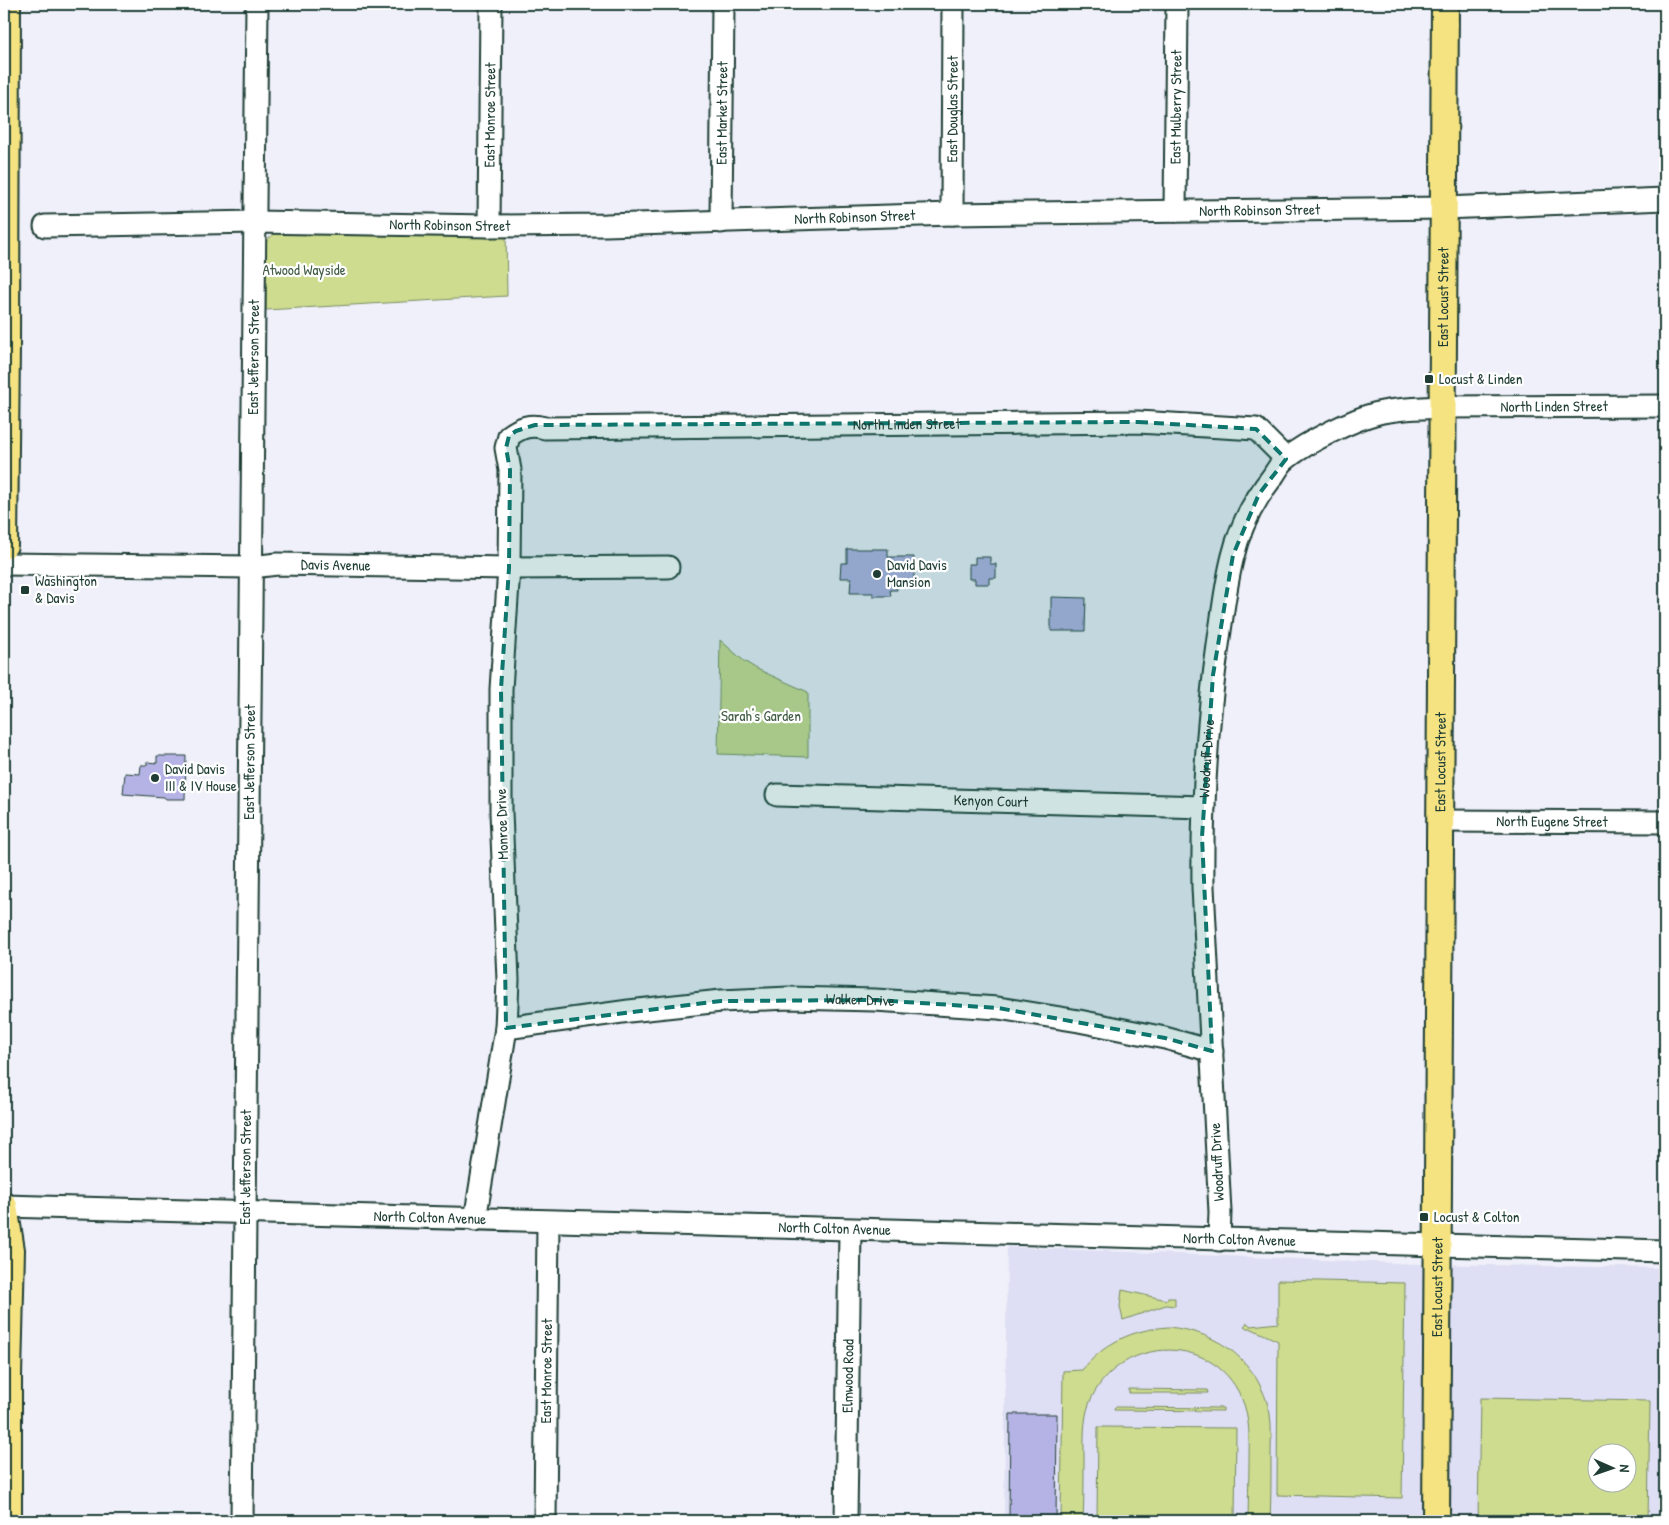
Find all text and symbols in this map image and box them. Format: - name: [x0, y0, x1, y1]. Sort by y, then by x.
- street label: East Mulberry Street: [1164, 49, 1187, 164]
- street label: East Douglas Street: [941, 55, 963, 163]
- street label: East Market Street: [711, 60, 732, 165]
- street label: East Monroe Street: [479, 62, 500, 168]
- street label: North Robinson Street: [1199, 199, 1321, 221]
- street label: North Robinson Street: [794, 204, 916, 229]
- street label: North Robinson Street: [389, 213, 511, 236]
- street label: East Locust Street: [1432, 246, 1454, 347]
- park label: Atwood Wayside: [262, 259, 346, 280]
- street label: East Jefferson Street: [242, 299, 264, 415]
- place label: Locust & Linden: [1439, 368, 1523, 389]
- marker: Locust & Linden: [1423, 373, 1435, 385]
- street label: North Linden Street: [1500, 395, 1609, 417]
- street label: North Linden Street: [853, 413, 962, 435]
- street label: Davis Avenue: [301, 553, 371, 576]
- place label: David Davis Mansion: [887, 554, 947, 592]
- marker: David Davis Mansion: [871, 568, 883, 580]
- place label: Washington & Davis: [35, 570, 97, 608]
- marker: Washington & Davis: [19, 584, 31, 596]
- street label: East Jefferson Street: [238, 704, 260, 820]
- park label: Sarah's Garden: [721, 705, 801, 726]
- street label: East Locust Street: [1429, 711, 1451, 812]
- street label: Woodruff Drive: [1193, 718, 1219, 798]
- place label: David Davis III & IV House: [165, 758, 237, 796]
- marker: David Davis III & IV House: [149, 772, 161, 784]
- street label: Monroe Drive: [490, 788, 513, 860]
- street label: Kenyon Court: [953, 789, 1029, 812]
- street label: North Eugene Street: [1496, 810, 1609, 832]
- street label: Walker Drive: [826, 988, 895, 1011]
- street label: East Jefferson Street: [234, 1108, 256, 1225]
- street label: Woodruff Drive: [1204, 1122, 1229, 1202]
- street label: North Colton Avenue: [373, 1205, 486, 1229]
- place label: Locust & Colton: [1434, 1206, 1520, 1227]
- marker: Locust & Colton: [1418, 1211, 1430, 1223]
- street label: North Colton Avenue: [778, 1216, 891, 1240]
- street label: North Colton Avenue: [1183, 1227, 1296, 1251]
- street label: East Locust Street: [1426, 1236, 1448, 1337]
- street label: East Monroe Street: [535, 1318, 557, 1424]
- street label: Elmwood Road: [836, 1339, 859, 1413]
- north arrow: [1586, 1442, 1636, 1492]
- text: N: [1616, 1464, 1635, 1473]

